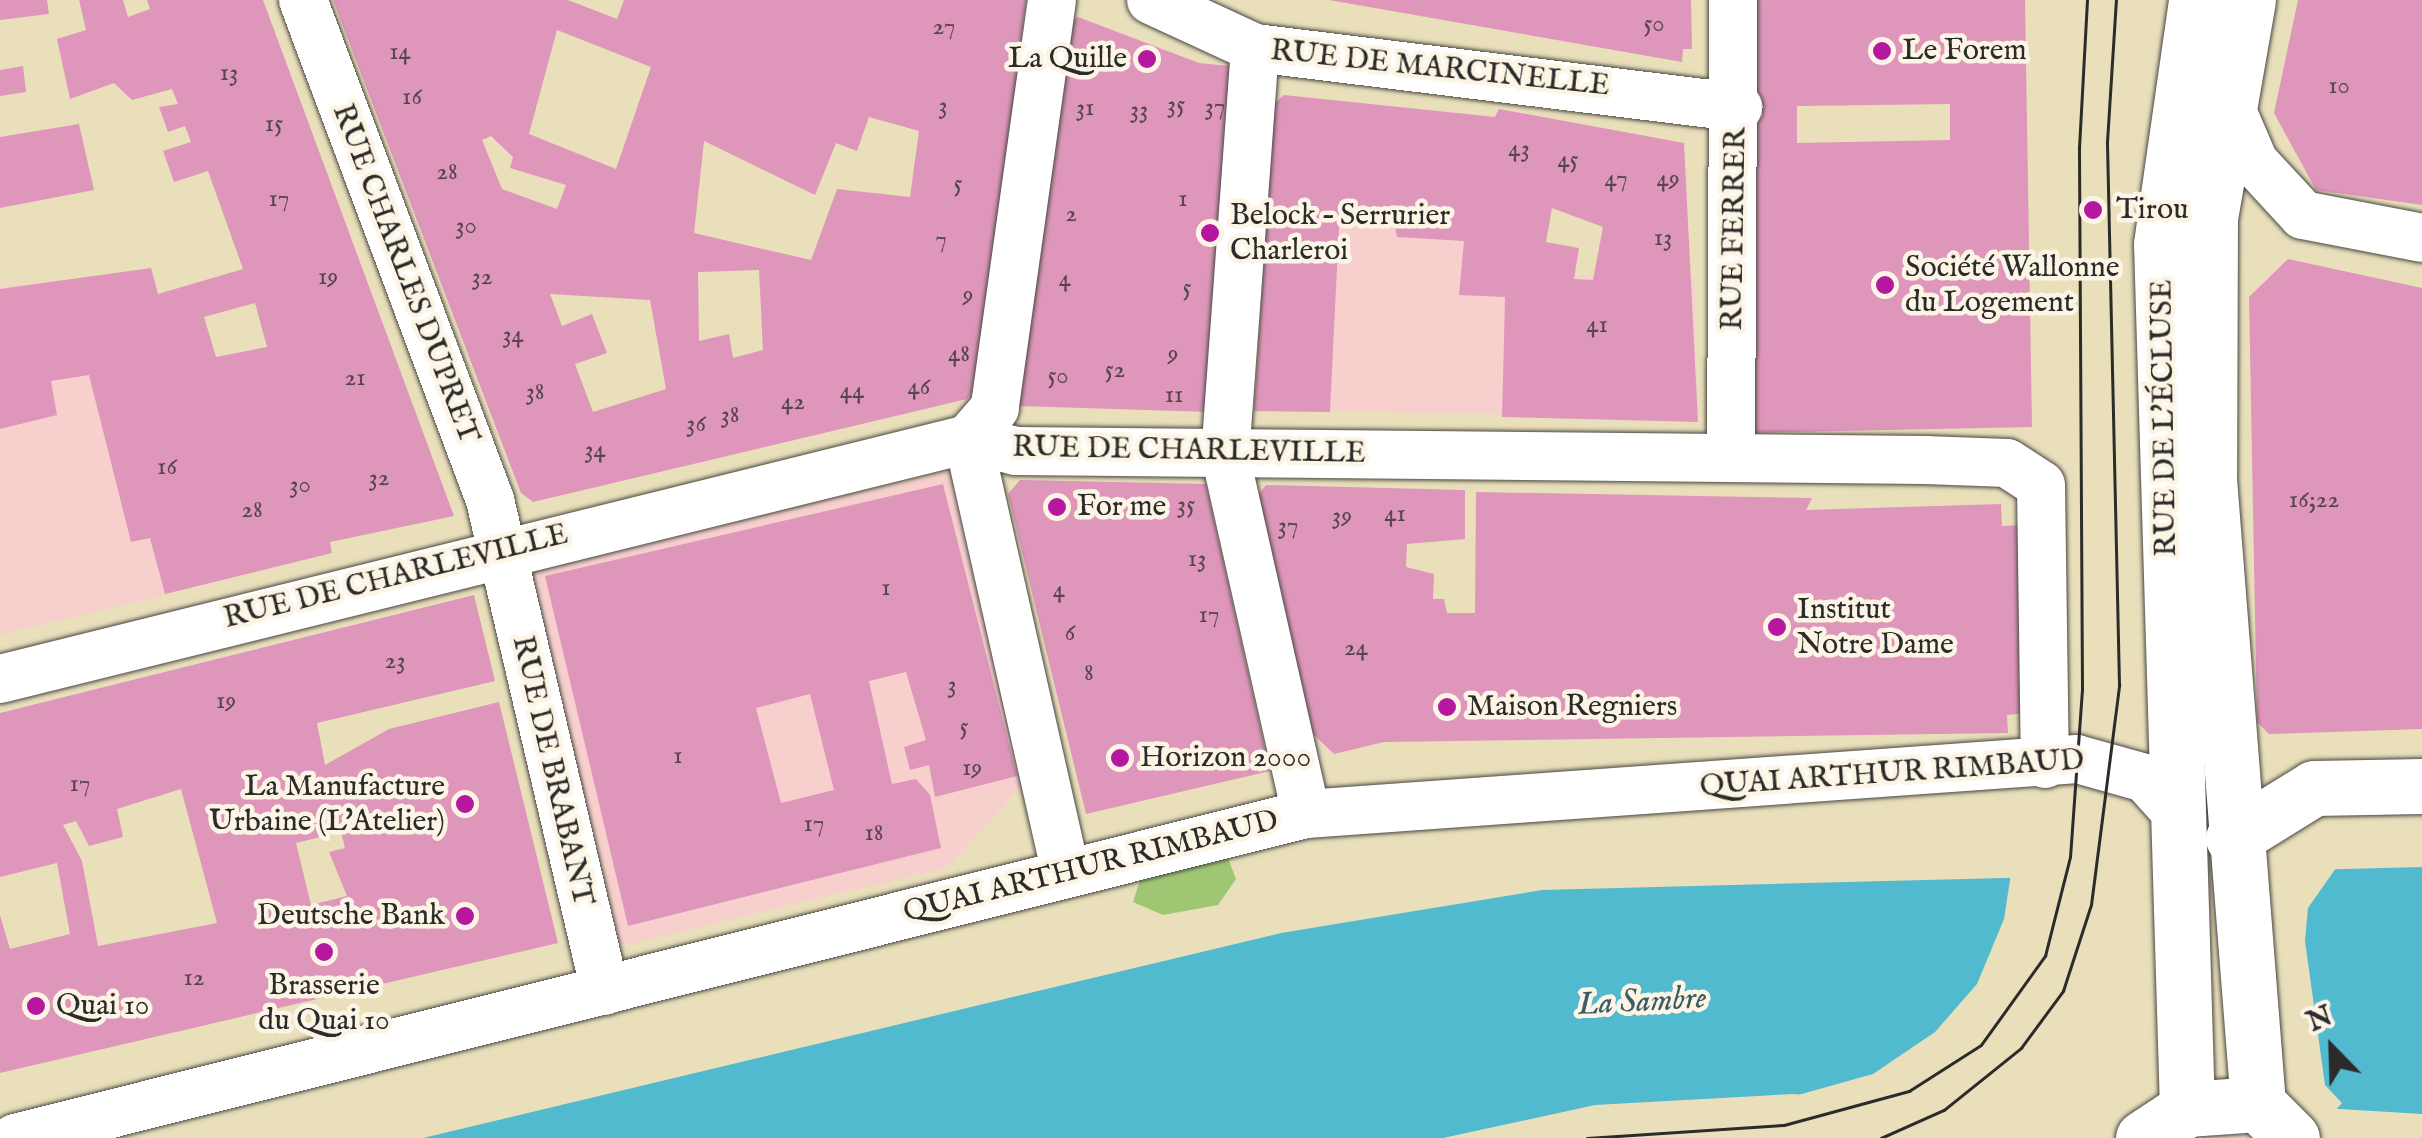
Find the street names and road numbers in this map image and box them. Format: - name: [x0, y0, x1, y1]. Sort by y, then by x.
- street label: RUE DE MARCINELLE: [1269, 33, 1611, 105]
- street label: RUE CHARLES DUPRET: [324, 99, 486, 449]
- street label: RUE FERRER: [1715, 127, 1755, 331]
- street label: RUE DE L'ÉCLUSE: [2145, 279, 2185, 557]
- street label: RUE DE CHARLEVILLE: [1012, 430, 1366, 472]
- street label: RUE DE CHARLEVILLE: [220, 517, 572, 637]
- street label: RUE DE BRABANT: [503, 633, 601, 909]
- street label: QUAI ARTHUR RIMBAUD: [1699, 743, 2085, 805]
- street label: QUAI ARTHUR RIMBAUD: [900, 803, 1282, 931]

